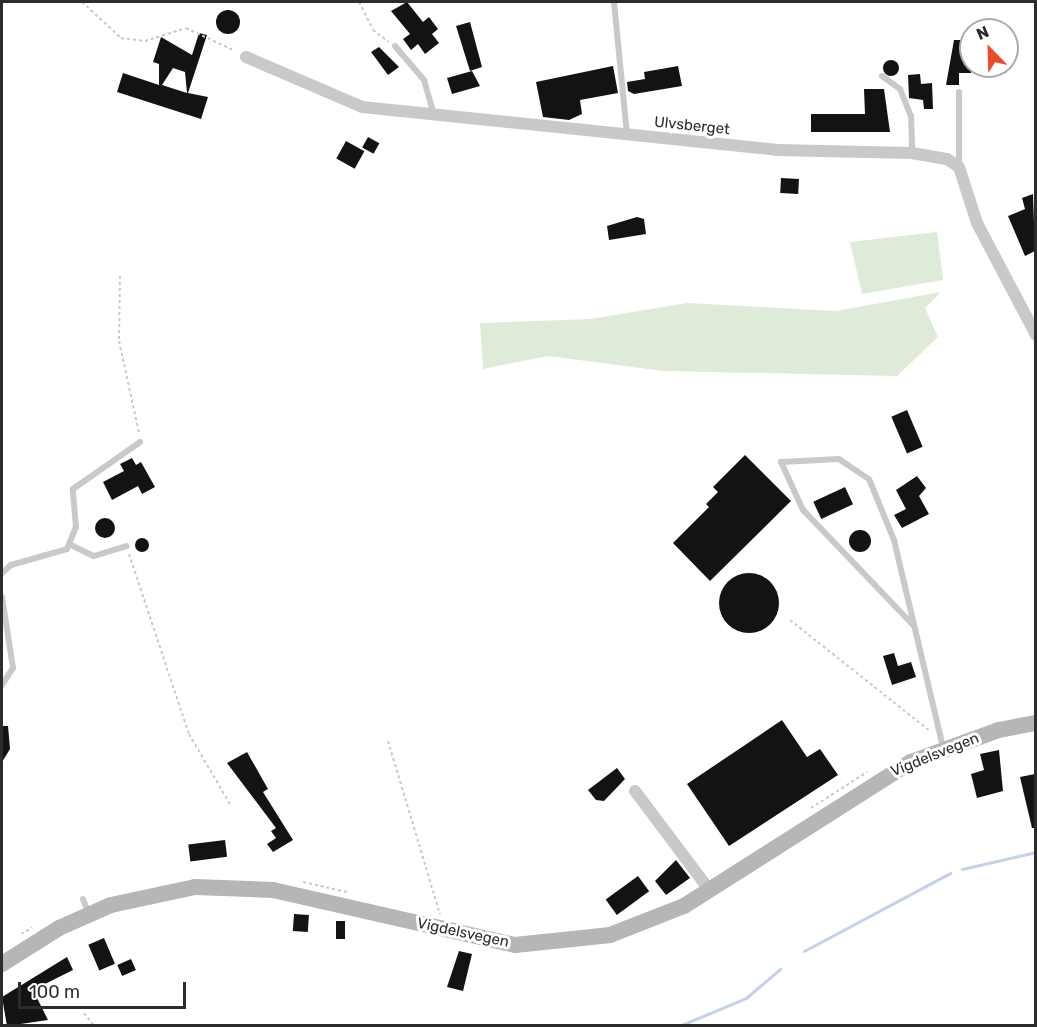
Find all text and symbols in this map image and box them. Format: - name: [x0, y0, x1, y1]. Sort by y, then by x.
- north arrow: [959, 18, 1019, 78]
- text: N: [974, 22, 992, 44]
- street label: Ulvsberget: [653, 113, 731, 139]
- street label: Vigdelsvegen: [888, 729, 982, 781]
- street label: Vigdelsvegen: [415, 914, 511, 952]
- scale bar: [21, 970, 189, 1008]
- text: 100 m: [29, 981, 80, 1003]

